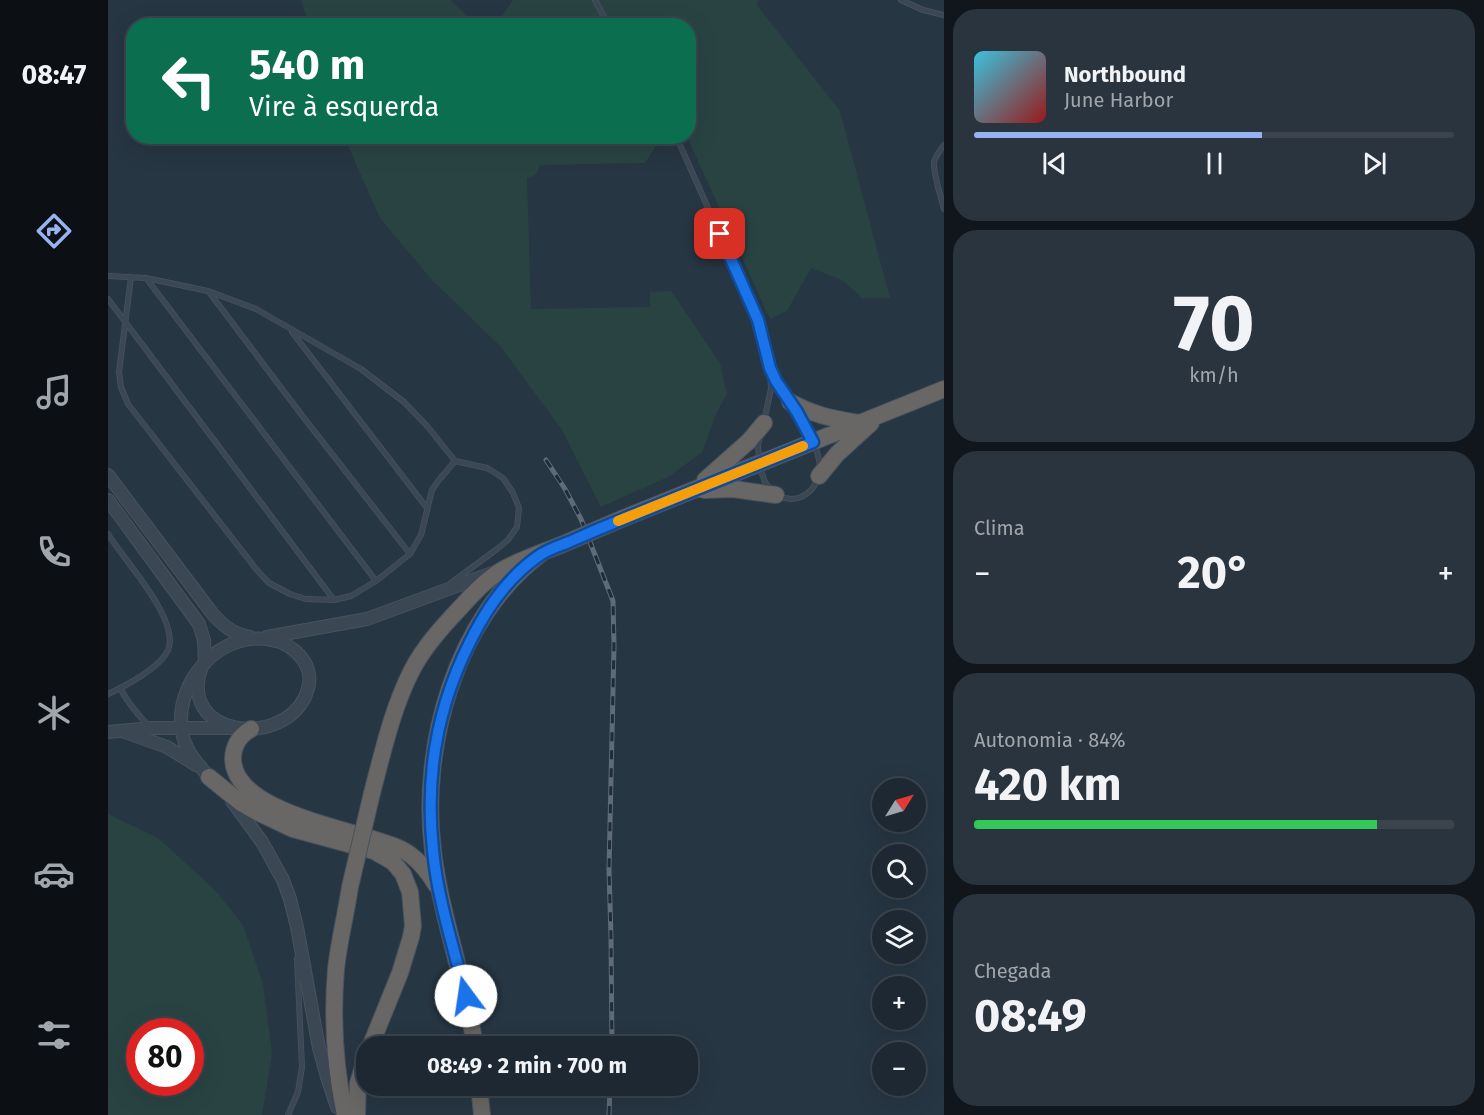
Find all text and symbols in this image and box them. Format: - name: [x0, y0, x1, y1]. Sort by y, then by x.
- text: 540 m: [249, 40, 365, 90]
- icon: left: [150, 42, 228, 120]
- text: 08:47: [22, 59, 86, 91]
- text: Northbound: [1064, 61, 1186, 88]
- text: June Harbor: [1064, 88, 1173, 112]
- text: Vire à esquerda: [249, 91, 439, 123]
- icon: previous: [1038, 147, 1071, 180]
- icon: pause: [1198, 147, 1231, 180]
- icon: next: [1358, 147, 1391, 180]
- pin: [694, 208, 745, 259]
- icon: directions: [33, 210, 75, 252]
- icon: arrive: [703, 217, 736, 250]
- text: 70: [1173, 277, 1255, 371]
- text: km/h: [1189, 363, 1239, 387]
- icon: music: [33, 371, 75, 413]
- text: Clima: [974, 516, 1025, 540]
- icon: phone: [33, 531, 75, 573]
- text: 20°: [1177, 546, 1251, 600]
- text: −: [974, 554, 991, 594]
- text: +: [1438, 554, 1454, 594]
- icon: climate: [33, 692, 75, 734]
- text: Autonomia · 84%: [974, 728, 1126, 752]
- text: 420 km: [974, 758, 1122, 812]
- north arrow: [872, 778, 926, 832]
- map controls: [872, 778, 926, 1096]
- button: search: [872, 844, 926, 898]
- icon: car: [33, 853, 75, 895]
- button: layers: [872, 910, 926, 964]
- text: Chegada: [974, 959, 1051, 983]
- position arrow: [434, 964, 498, 1028]
- button: +: [872, 976, 926, 1030]
- text: 08:49: [974, 989, 1087, 1043]
- icon: filters: [33, 1014, 75, 1056]
- speed limit sign: 80: [126, 1018, 204, 1096]
- button: −: [872, 1042, 926, 1096]
- text: 08:49 · 2 min · 700 m: [427, 1052, 627, 1079]

